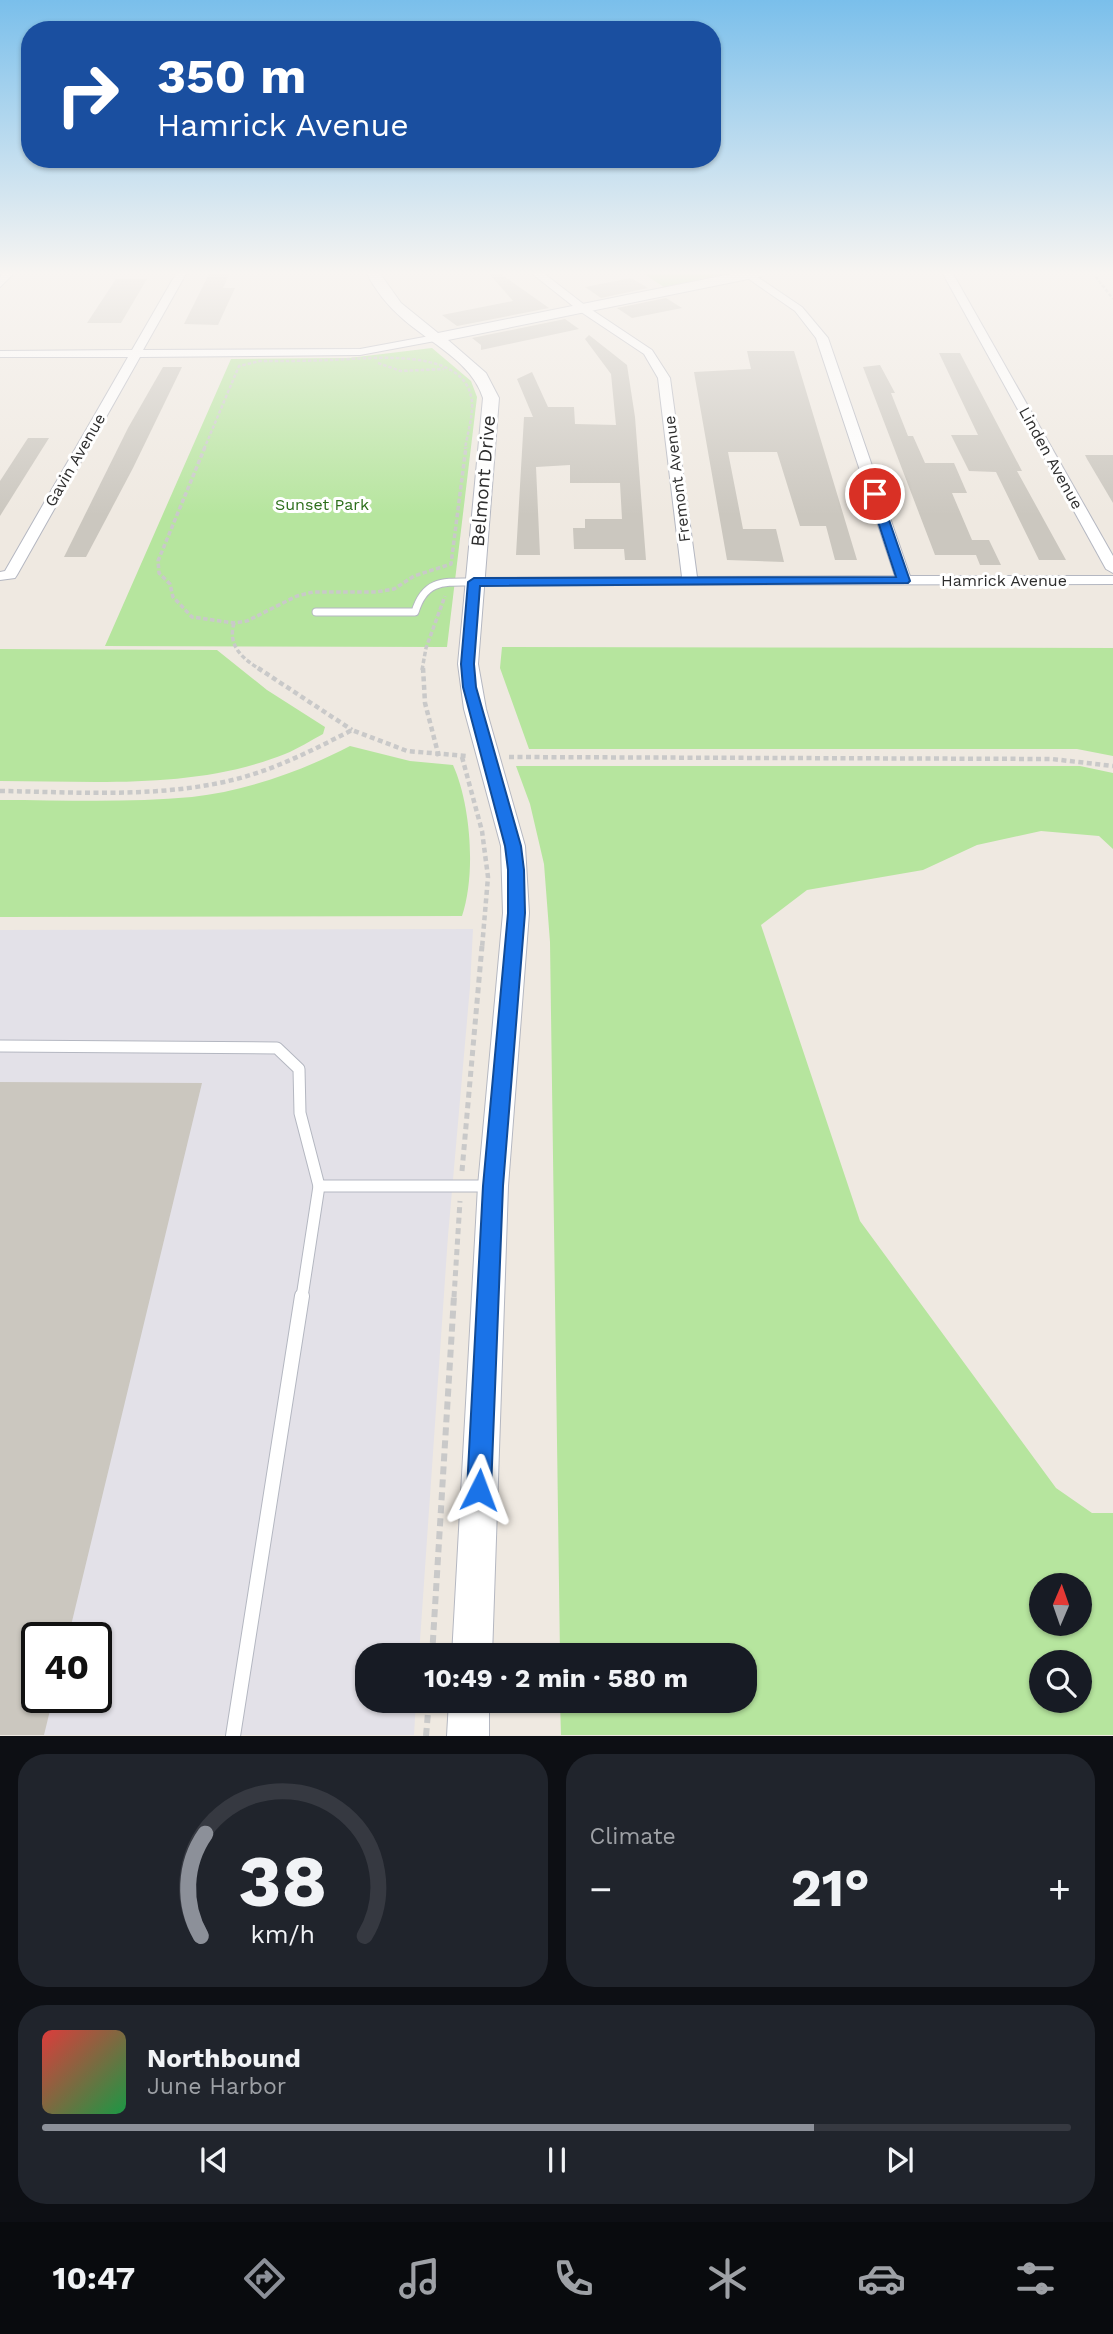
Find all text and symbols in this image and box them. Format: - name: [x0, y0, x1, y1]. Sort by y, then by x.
- text: 350 m: [157, 47, 306, 105]
- icon: right: [42, 49, 133, 140]
- text: Hamrick Avenue: [157, 106, 409, 144]
- street label: Linden Avenue: [1015, 403, 1087, 513]
- street label: Gavin Avenue: [41, 410, 109, 510]
- street label: Belmont Drive: [466, 414, 500, 548]
- street label: Fremont Avenue: [660, 415, 694, 543]
- pin: [845, 464, 905, 524]
- icon: arrive: [856, 475, 894, 513]
- park label: Sunset Park: [275, 495, 369, 514]
- street label: Hamrick Avenue: [941, 571, 1067, 590]
- position arrow: [442, 1453, 516, 1527]
- north arrow: [1029, 1573, 1092, 1636]
- map controls: [1029, 1573, 1092, 1713]
- speed limit sign: 40: [21, 1622, 112, 1713]
- button: search: [1029, 1650, 1092, 1713]
- text: 10:49 · 2 min · 580 m: [424, 1663, 688, 1693]
- text: Climate: [590, 1823, 676, 1850]
- text: 38: [238, 1839, 327, 1925]
- text: 21°: [791, 1858, 870, 1919]
- text: −: [590, 1867, 612, 1911]
- text: +: [1048, 1867, 1071, 1911]
- text: km/h: [251, 1920, 315, 1949]
- text: Northbound: [147, 2043, 301, 2073]
- text: June Harbor: [147, 2073, 286, 2100]
- icon: previous: [195, 2141, 233, 2179]
- icon: pause: [538, 2141, 576, 2179]
- icon: next: [881, 2141, 919, 2179]
- icon: directions: [240, 2254, 289, 2303]
- icon: music: [395, 2254, 444, 2303]
- icon: phone: [549, 2254, 598, 2303]
- icon: climate: [703, 2254, 752, 2303]
- icon: car: [857, 2254, 906, 2303]
- icon: filters: [1011, 2254, 1060, 2303]
- text: 10:47: [53, 2259, 135, 2297]

